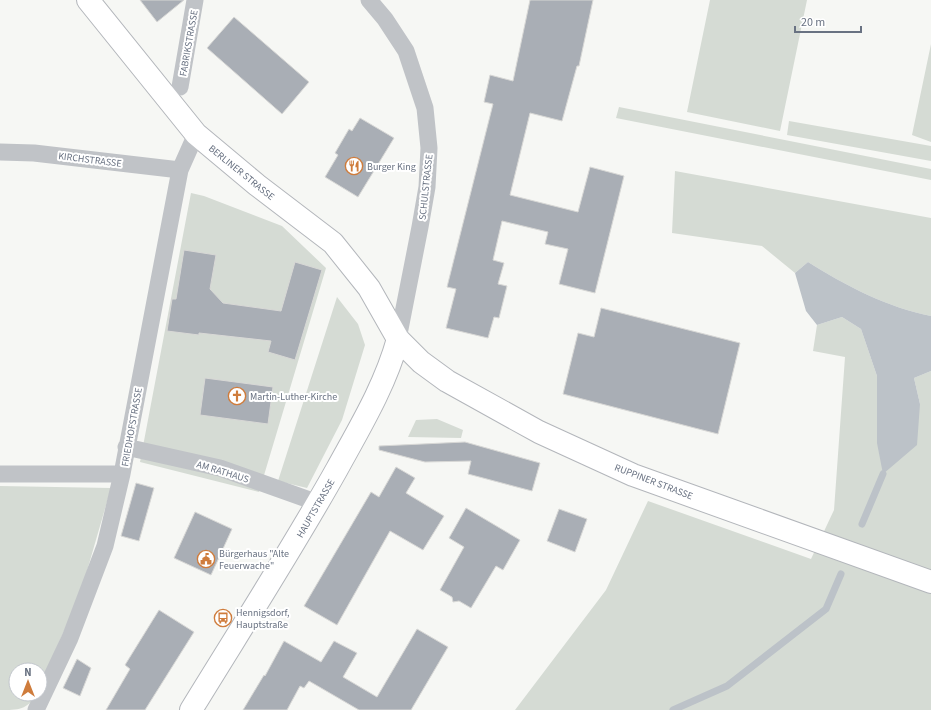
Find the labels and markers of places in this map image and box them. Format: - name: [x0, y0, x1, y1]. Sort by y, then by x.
- restaurant icon: Burger King: [344, 156, 364, 176]
- place label: Burger King: [367, 160, 416, 174]
- church icon: Martin-Luther-Kirche: [227, 386, 247, 406]
- place label: Martin-Luther-Kirche: [250, 390, 337, 404]
- place label: Bürgerhaus "Alte Feuerwache": [219, 547, 289, 573]
- public building icon: Bürgerhaus "Alte Feuerwache": [196, 549, 216, 569]
- place label: Hennigsdorf, Hauptstraße: [236, 606, 289, 632]
- bus stop icon: Hennigsdorf, Hauptstraße: [213, 608, 233, 628]

